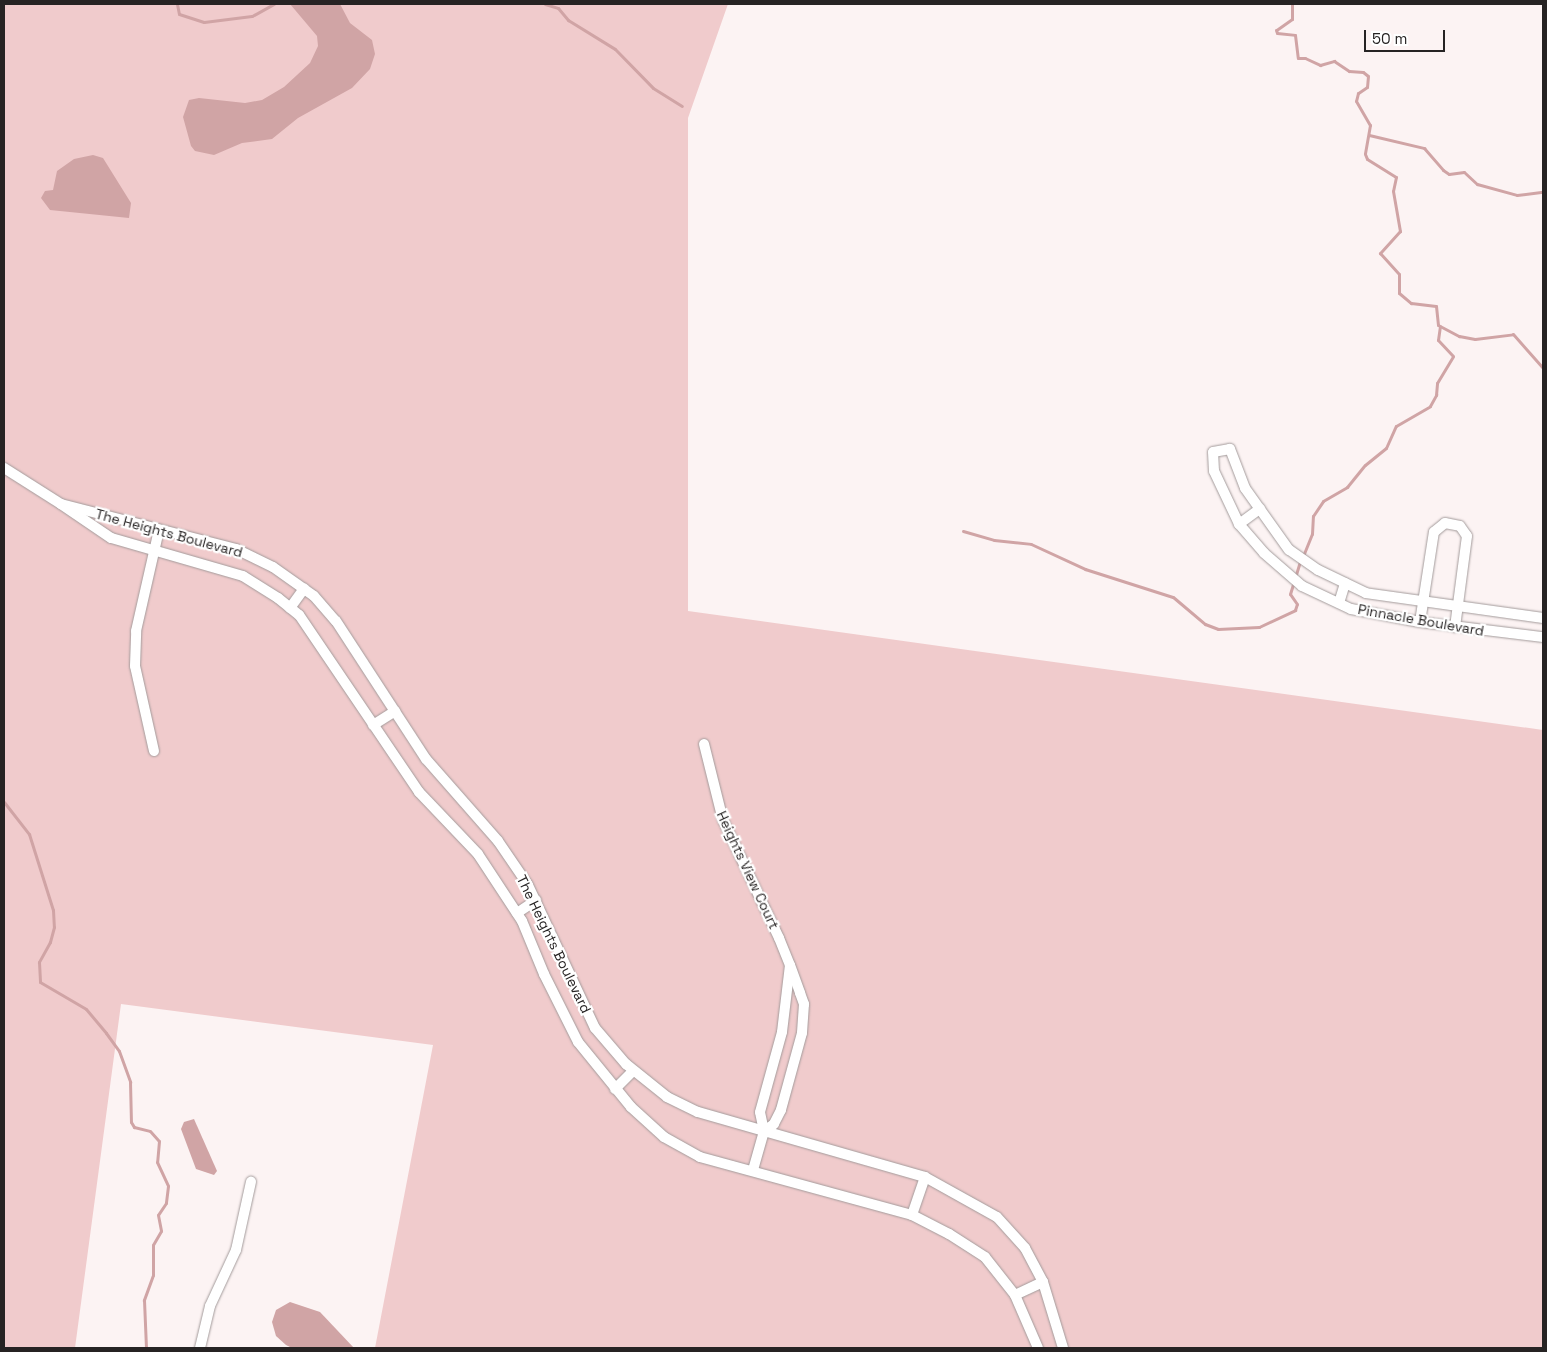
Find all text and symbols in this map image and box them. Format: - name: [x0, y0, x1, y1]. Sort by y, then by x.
- scale bar: [1367, 20, 1448, 52]
- text: 50 m: [1372, 29, 1407, 48]
- street label: The Heights Boulevard: [94, 505, 244, 561]
- street label: Pinnacle Boulevard: [1357, 601, 1485, 639]
- street label: Heights View Court: [713, 808, 783, 932]
- street label: The Heights Boulevard: [513, 872, 595, 1016]

